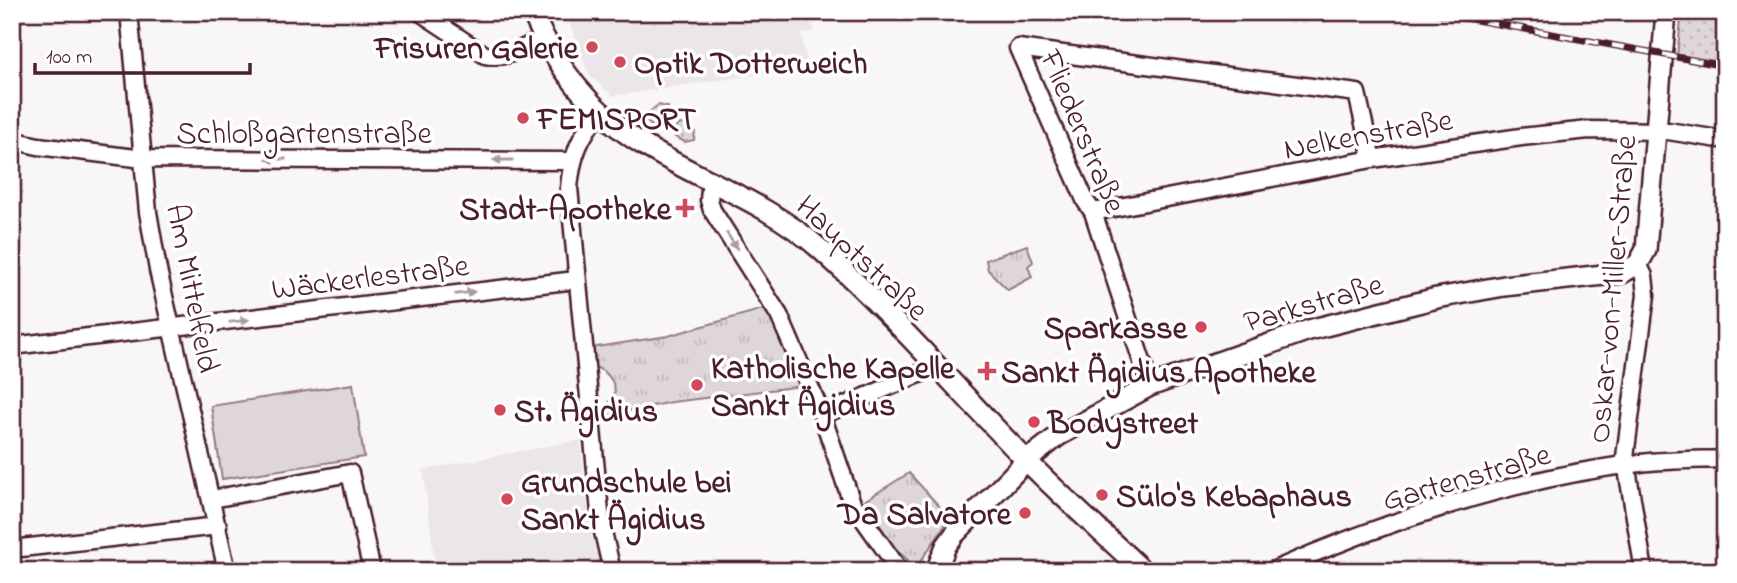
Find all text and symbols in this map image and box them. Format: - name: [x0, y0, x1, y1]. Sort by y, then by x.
- place label: Frisuren Galerie: [373, 27, 580, 74]
- scale bar: [35, 32, 250, 76]
- marker: Frisuren Galerie: [584, 39, 600, 55]
- place label: Optik Dotterweich: [634, 42, 867, 89]
- street label: Fliederstraße: [1025, 42, 1137, 222]
- text: 100 m: [46, 43, 92, 73]
- marker: Optik Dotterweich: [612, 54, 628, 70]
- place label: FEMISPORT: [535, 98, 697, 145]
- street label: Nelkenstraße: [1280, 98, 1457, 174]
- marker: FEMISPORT: [515, 110, 531, 126]
- street label: Schloßgartenstraße: [176, 112, 432, 159]
- street label: Oskar-von-Miller-Straße: [1578, 133, 1651, 445]
- one-way arrow: [265, 153, 287, 165]
- one-way arrow: [492, 154, 514, 166]
- street label: Hauptstraße: [783, 185, 938, 334]
- place label: Stadt-Apotheke: [459, 188, 673, 235]
- street label: Am Mittelfeld: [151, 200, 230, 377]
- marker: Stadt-Apotheke: [677, 200, 693, 216]
- one-way arrow: [726, 232, 739, 251]
- street label: Wäckerlestraße: [269, 244, 472, 315]
- street label: Parkstraße: [1239, 263, 1390, 348]
- one-way arrow: [454, 288, 476, 299]
- place label: Sparkasse: [1044, 307, 1189, 354]
- one-way arrow: [229, 315, 251, 326]
- marker: Sparkasse: [1193, 319, 1209, 335]
- place label: Katholische Kapelle Sankt Ägidius: [711, 347, 956, 432]
- place label: Sankt Ägidius Apotheke: [1001, 351, 1318, 399]
- marker: Sankt Ägidius Apotheke: [979, 363, 995, 379]
- marker: Katholische Kapelle Sankt Ägidius: [689, 377, 705, 393]
- place label: St. Ägidius: [514, 390, 658, 438]
- marker: St. Ägidius: [492, 402, 508, 418]
- place label: Bodystreet: [1046, 402, 1199, 450]
- marker: Bodystreet: [1026, 414, 1042, 430]
- street label: Gartenstraße: [1377, 433, 1557, 526]
- place label: Grundschule bei Sankt Ägidius: [521, 461, 732, 546]
- place label: Sülo's Kebaphaus: [1116, 475, 1352, 522]
- marker: Sülo's Kebaphaus: [1094, 487, 1110, 503]
- marker: Grundschule bei Sankt Ägidius: [499, 491, 515, 507]
- place label: Da Salvatore: [836, 493, 1013, 540]
- marker: Da Salvatore: [1017, 505, 1033, 521]

